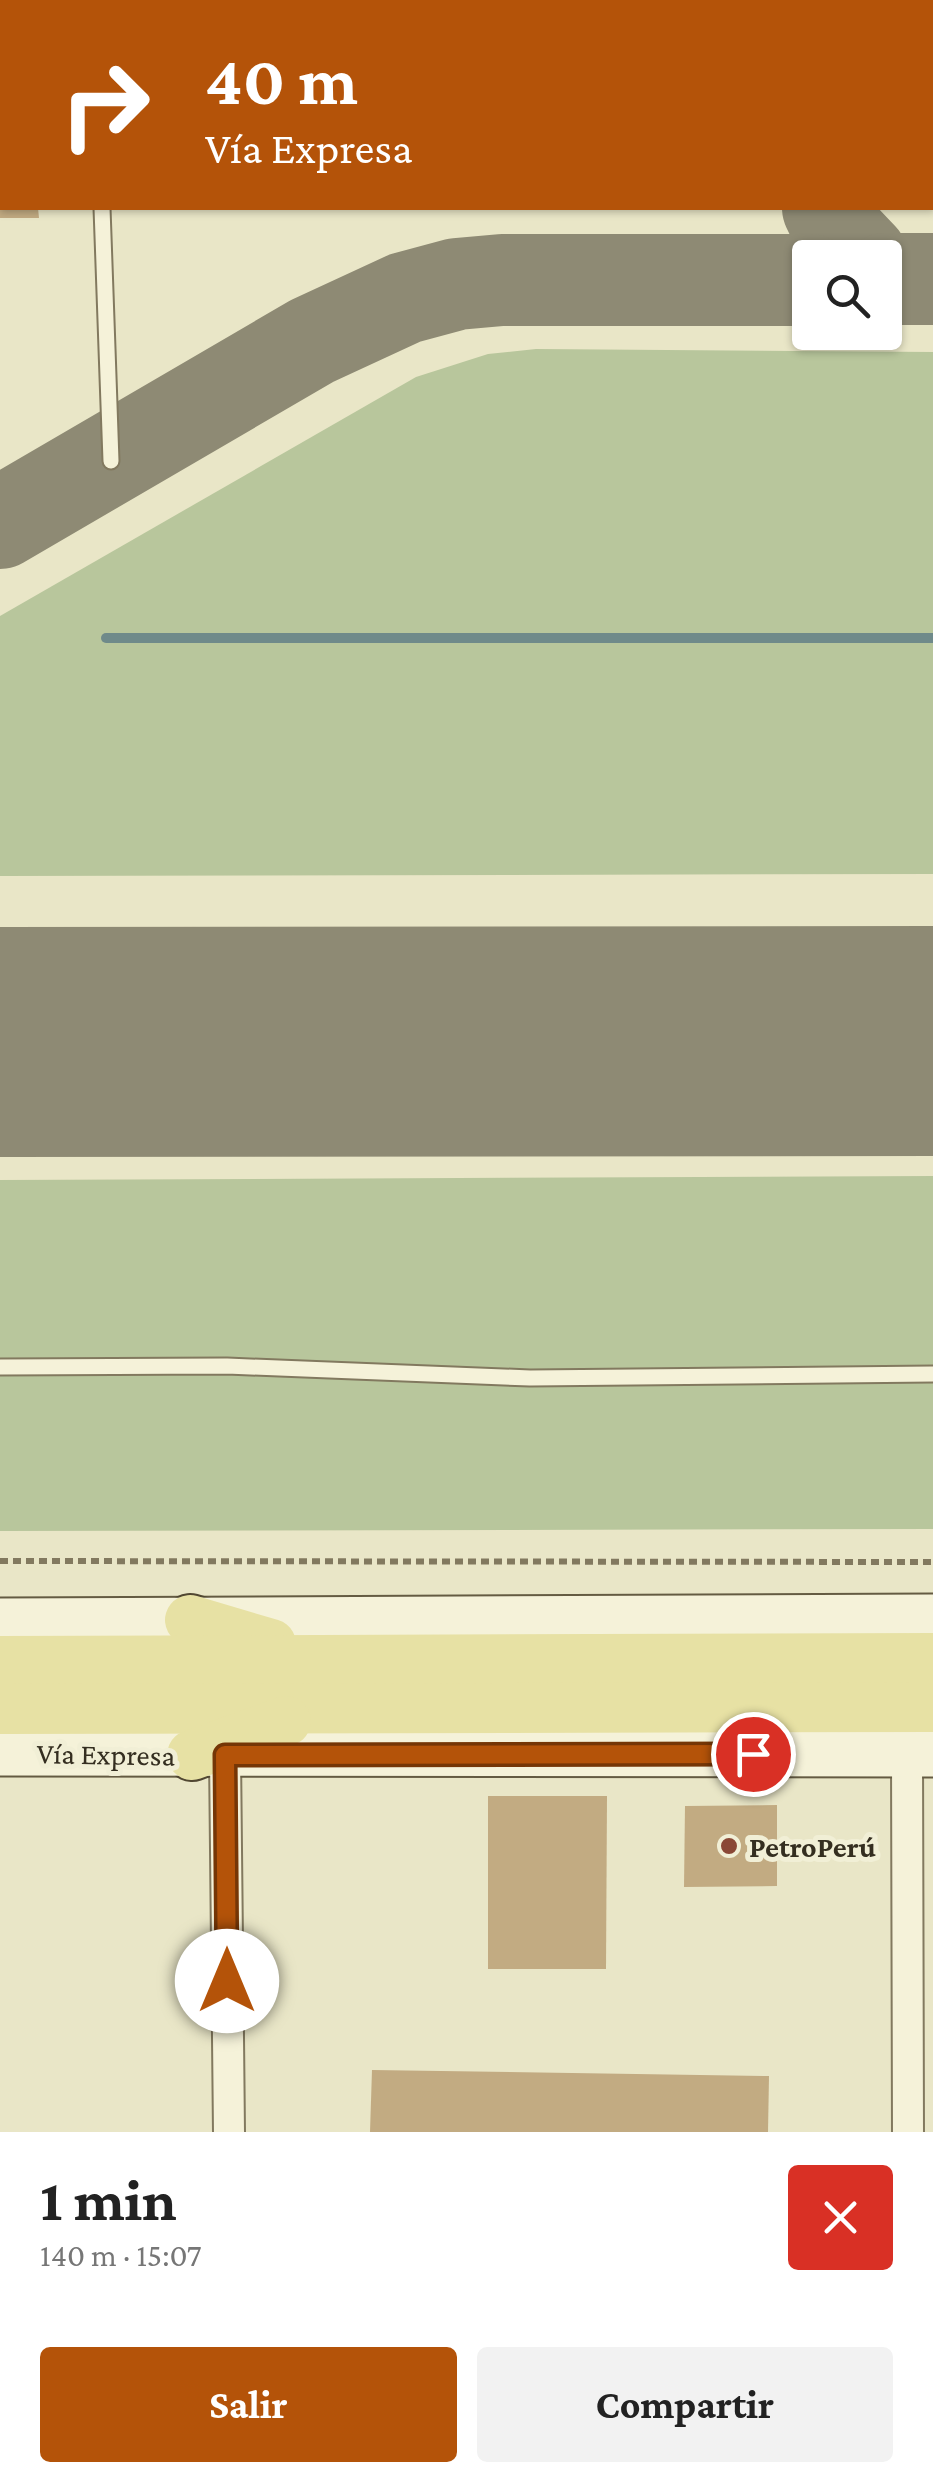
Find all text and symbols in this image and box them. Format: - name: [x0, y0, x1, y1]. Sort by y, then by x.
- icon: right: [40, 40, 170, 170]
- text: 40 m: [205, 41, 358, 119]
- text: Vía Expresa: [205, 123, 413, 173]
- map controls: [792, 240, 902, 350]
- button: search: [792, 240, 902, 350]
- pin: [711, 1712, 796, 1797]
- icon: arrive: [726, 1727, 781, 1782]
- street label: Vía Expresa: [36, 1736, 176, 1773]
- place label: PetroPerú: [749, 1830, 876, 1863]
- marker: PetroPerú: [718, 1835, 740, 1857]
- position arrow: [175, 1929, 279, 2033]
- button: close: [788, 2165, 893, 2270]
- text: 1 min: [40, 2166, 177, 2233]
- text: 140 m · 15:07: [40, 2237, 202, 2273]
- button: Salir: [40, 2347, 457, 2462]
- button: Compartir: [477, 2347, 893, 2462]

